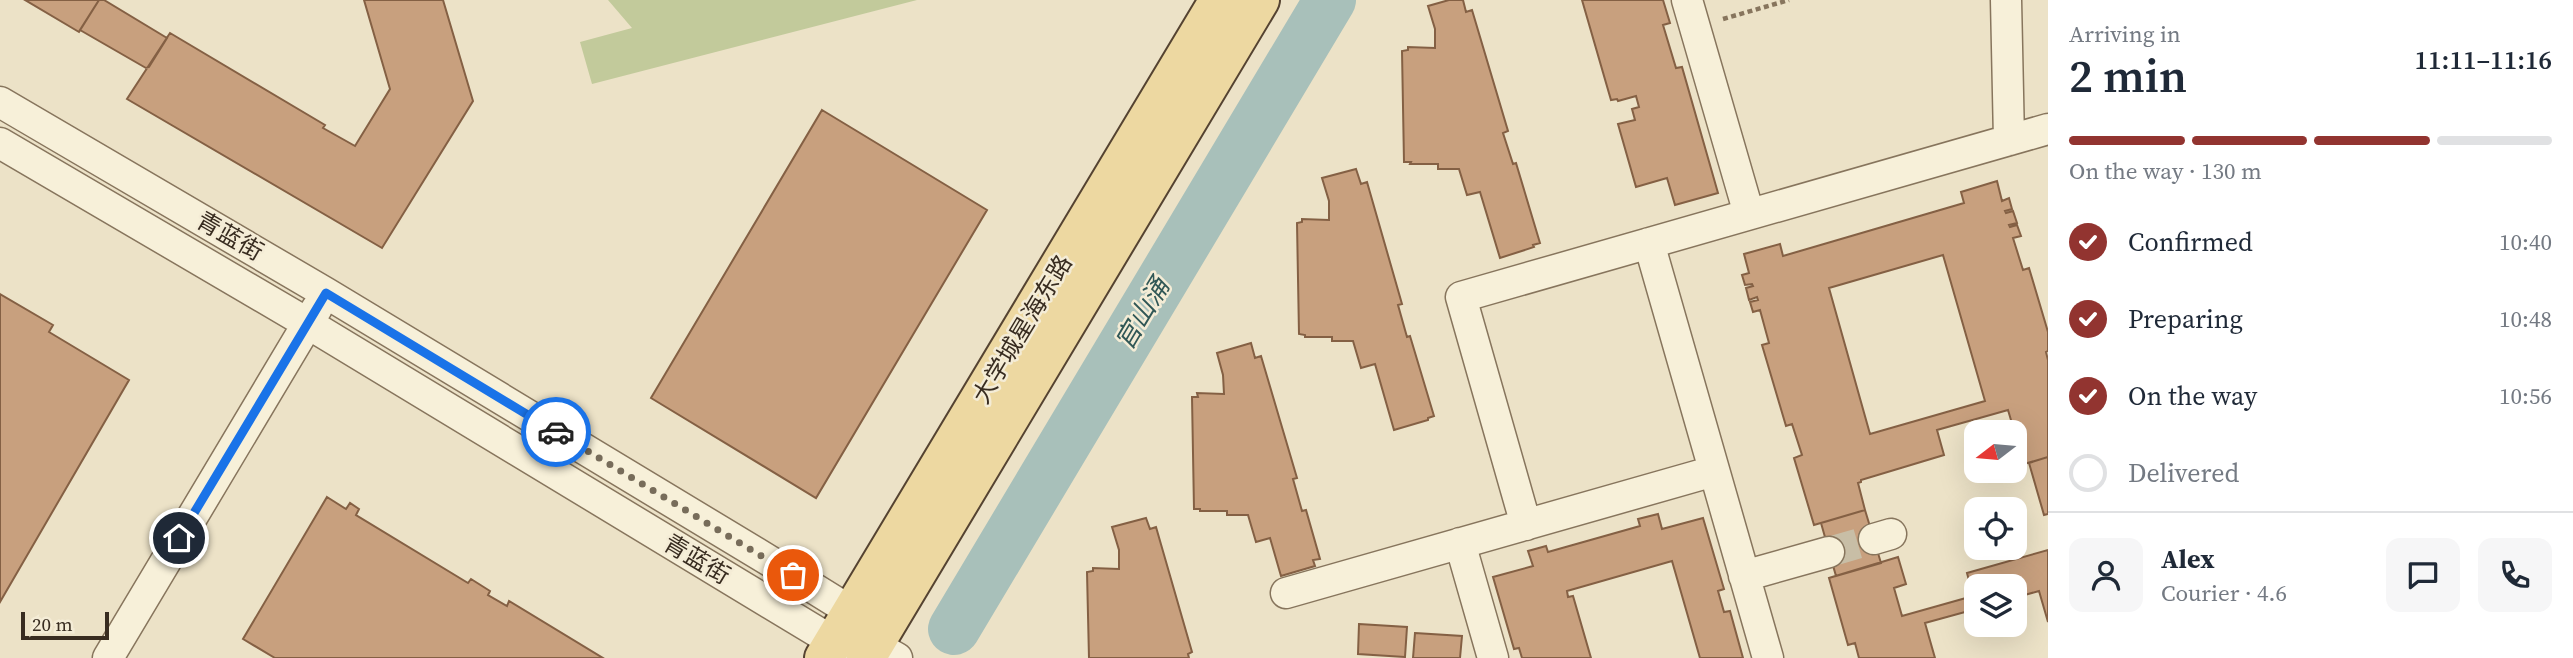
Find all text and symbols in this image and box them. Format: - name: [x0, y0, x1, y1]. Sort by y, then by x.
- text: Arriving in: [2069, 18, 2181, 50]
- text: 11:11–11:16: [2415, 42, 2552, 78]
- text: 2 min: [2069, 44, 2187, 107]
- text: On the way · 130 m: [2069, 155, 2262, 187]
- street label: 青蓝街: [191, 204, 269, 268]
- icon: check: [2069, 223, 2107, 261]
- text: Confirmed: [2128, 224, 2253, 260]
- text: 10:40: [2499, 226, 2552, 258]
- street label: 大学城星海东路: [965, 248, 1079, 410]
- water label: 官山涌: [1106, 269, 1179, 357]
- icon: check: [2069, 300, 2107, 338]
- text: Preparing: [2128, 301, 2243, 337]
- text: 10:48: [2499, 303, 2552, 335]
- icon: check: [2069, 377, 2107, 415]
- text: On the way: [2128, 378, 2257, 414]
- text: 10:56: [2499, 380, 2552, 412]
- courier: [521, 397, 591, 467]
- icon: car: [537, 413, 575, 451]
- north arrow: [1964, 420, 2026, 483]
- map controls: [1964, 420, 2027, 637]
- text: Delivered: [2128, 455, 2239, 491]
- button: locate: [1964, 497, 2027, 560]
- pin: [149, 508, 209, 568]
- icon: home: [160, 519, 198, 557]
- street label: 青蓝街: [658, 526, 736, 592]
- button: person: [2069, 538, 2143, 612]
- button: chat: [2386, 538, 2460, 612]
- button: phone: [2478, 538, 2552, 612]
- text: Alex: [2161, 541, 2215, 577]
- pin: [763, 545, 823, 605]
- icon: bag: [774, 556, 812, 594]
- button: layers: [1964, 574, 2027, 637]
- text: Courier · 4.6: [2161, 577, 2287, 609]
- scale bar: [21, 609, 108, 641]
- text: 20 m: [32, 611, 73, 637]

